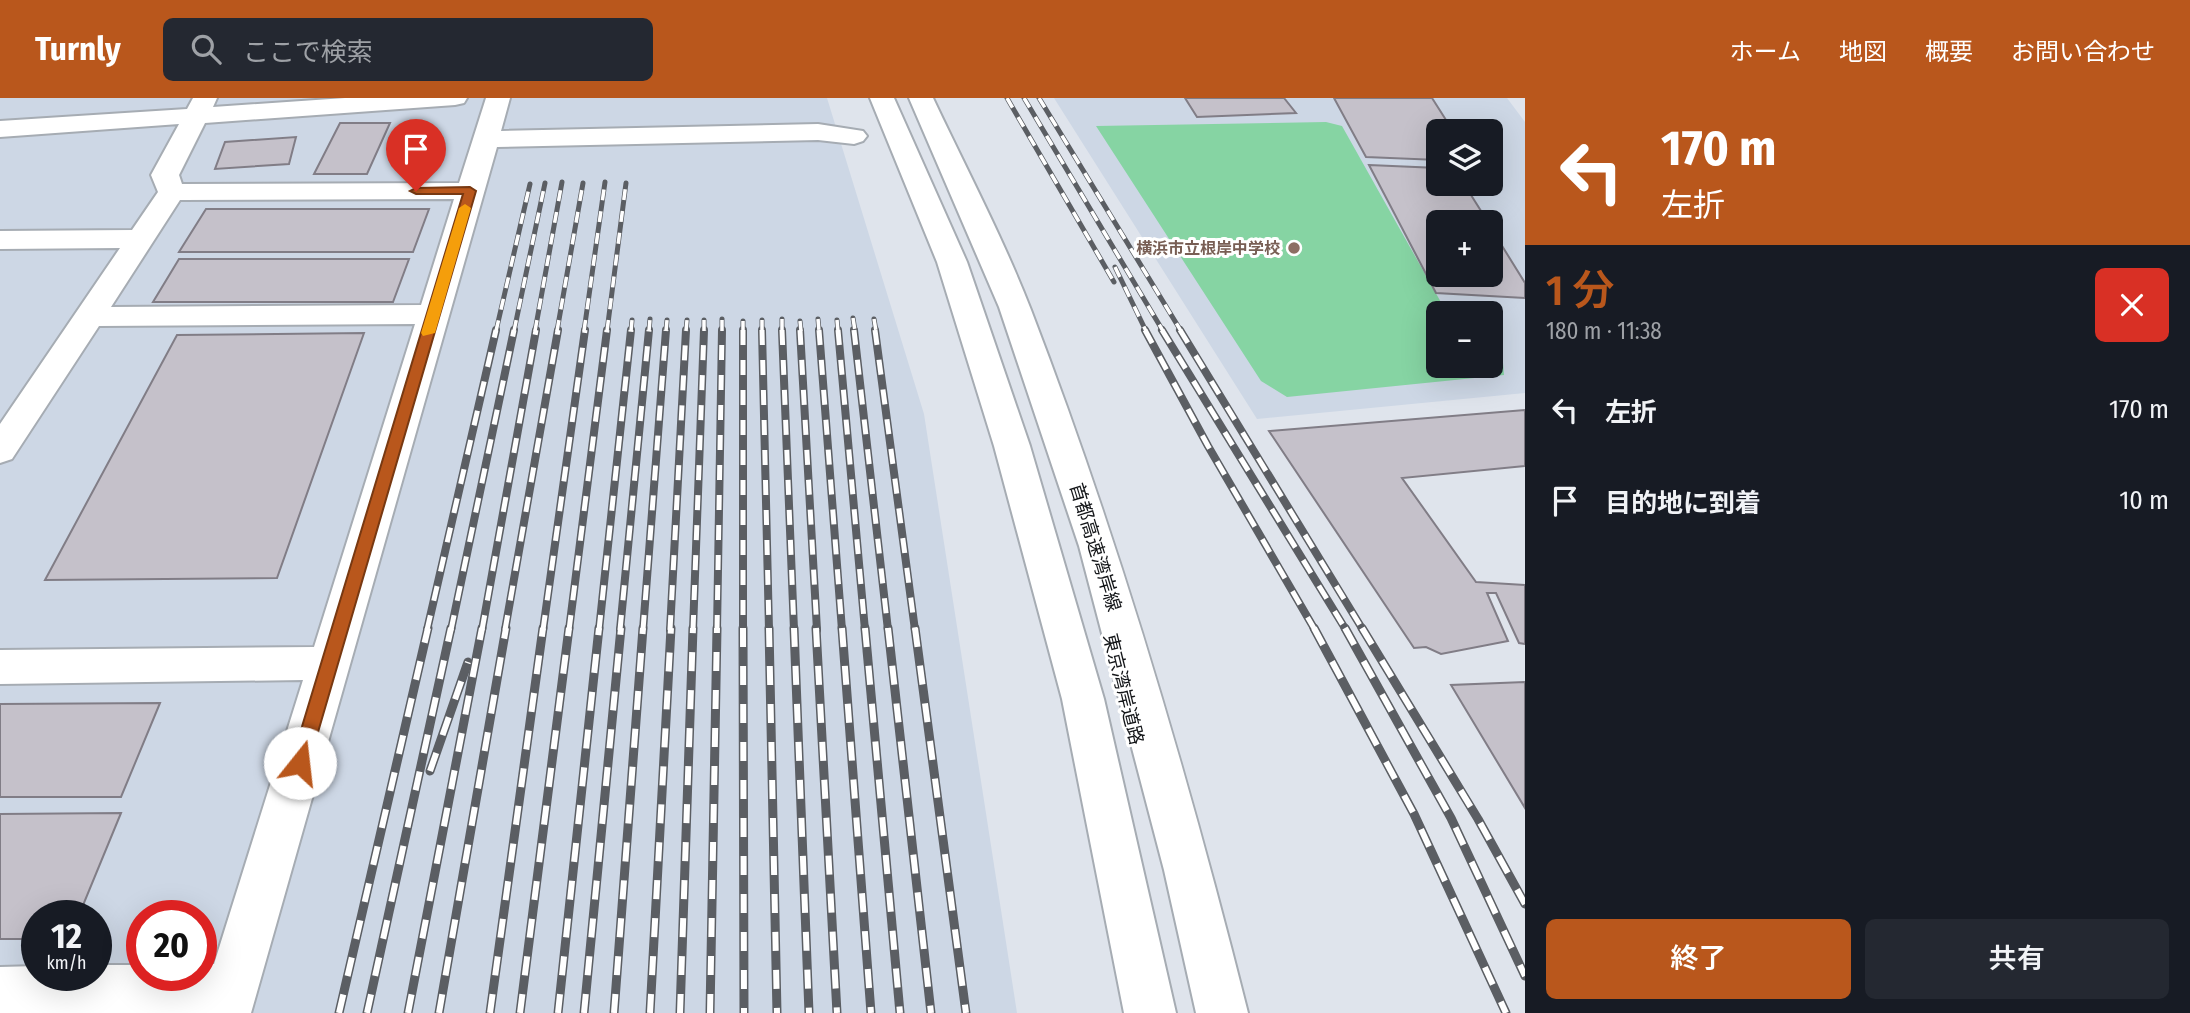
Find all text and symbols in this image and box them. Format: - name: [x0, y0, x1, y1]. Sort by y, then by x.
- search box: [163, 18, 653, 81]
- text: Turnly: [35, 29, 121, 69]
- icon: search: [187, 30, 225, 68]
- text: ここで検索: [243, 37, 373, 68]
- text: ホーム: [1730, 38, 1801, 66]
- text: 地図: [1839, 38, 1887, 66]
- text: 概要: [1925, 38, 1973, 66]
- text: お問い合わせ: [2011, 38, 2155, 66]
- pin: [386, 119, 446, 191]
- map controls: [1426, 119, 1503, 378]
- button: layers: [1426, 119, 1503, 196]
- text: 170 m: [1661, 119, 1777, 178]
- icon: left: [1546, 126, 1637, 217]
- icon: arrive: [397, 130, 435, 168]
- text: 左折: [1661, 186, 1725, 224]
- button: +: [1426, 210, 1503, 287]
- place label: 横浜市立根岸中学校: [1136, 239, 1280, 258]
- marker: 横浜市立根岸中学校: [1286, 240, 1302, 256]
- text: 1 分: [1546, 266, 1615, 316]
- button: close: [2095, 268, 2169, 342]
- button: −: [1426, 301, 1503, 378]
- text: 180 m · 11:38: [1546, 317, 1662, 345]
- icon: left: [1546, 391, 1584, 429]
- text: 170 m: [2109, 394, 2169, 425]
- text: 左折: [1605, 397, 1657, 428]
- street label: 首都高速湾岸線: [1065, 480, 1126, 614]
- icon: arrive: [1546, 482, 1584, 520]
- text: 10 m: [2119, 485, 2169, 516]
- text: 目的地に到着: [1605, 488, 1761, 519]
- street label: 東京湾岸道路: [1099, 631, 1148, 747]
- position arrow: [263, 726, 337, 800]
- speed limit sign: 20: [126, 900, 217, 991]
- text: 12: [51, 915, 82, 957]
- button: 終了: [1546, 919, 1851, 999]
- button: 共有: [1865, 919, 2169, 999]
- text: km/h: [46, 952, 87, 974]

